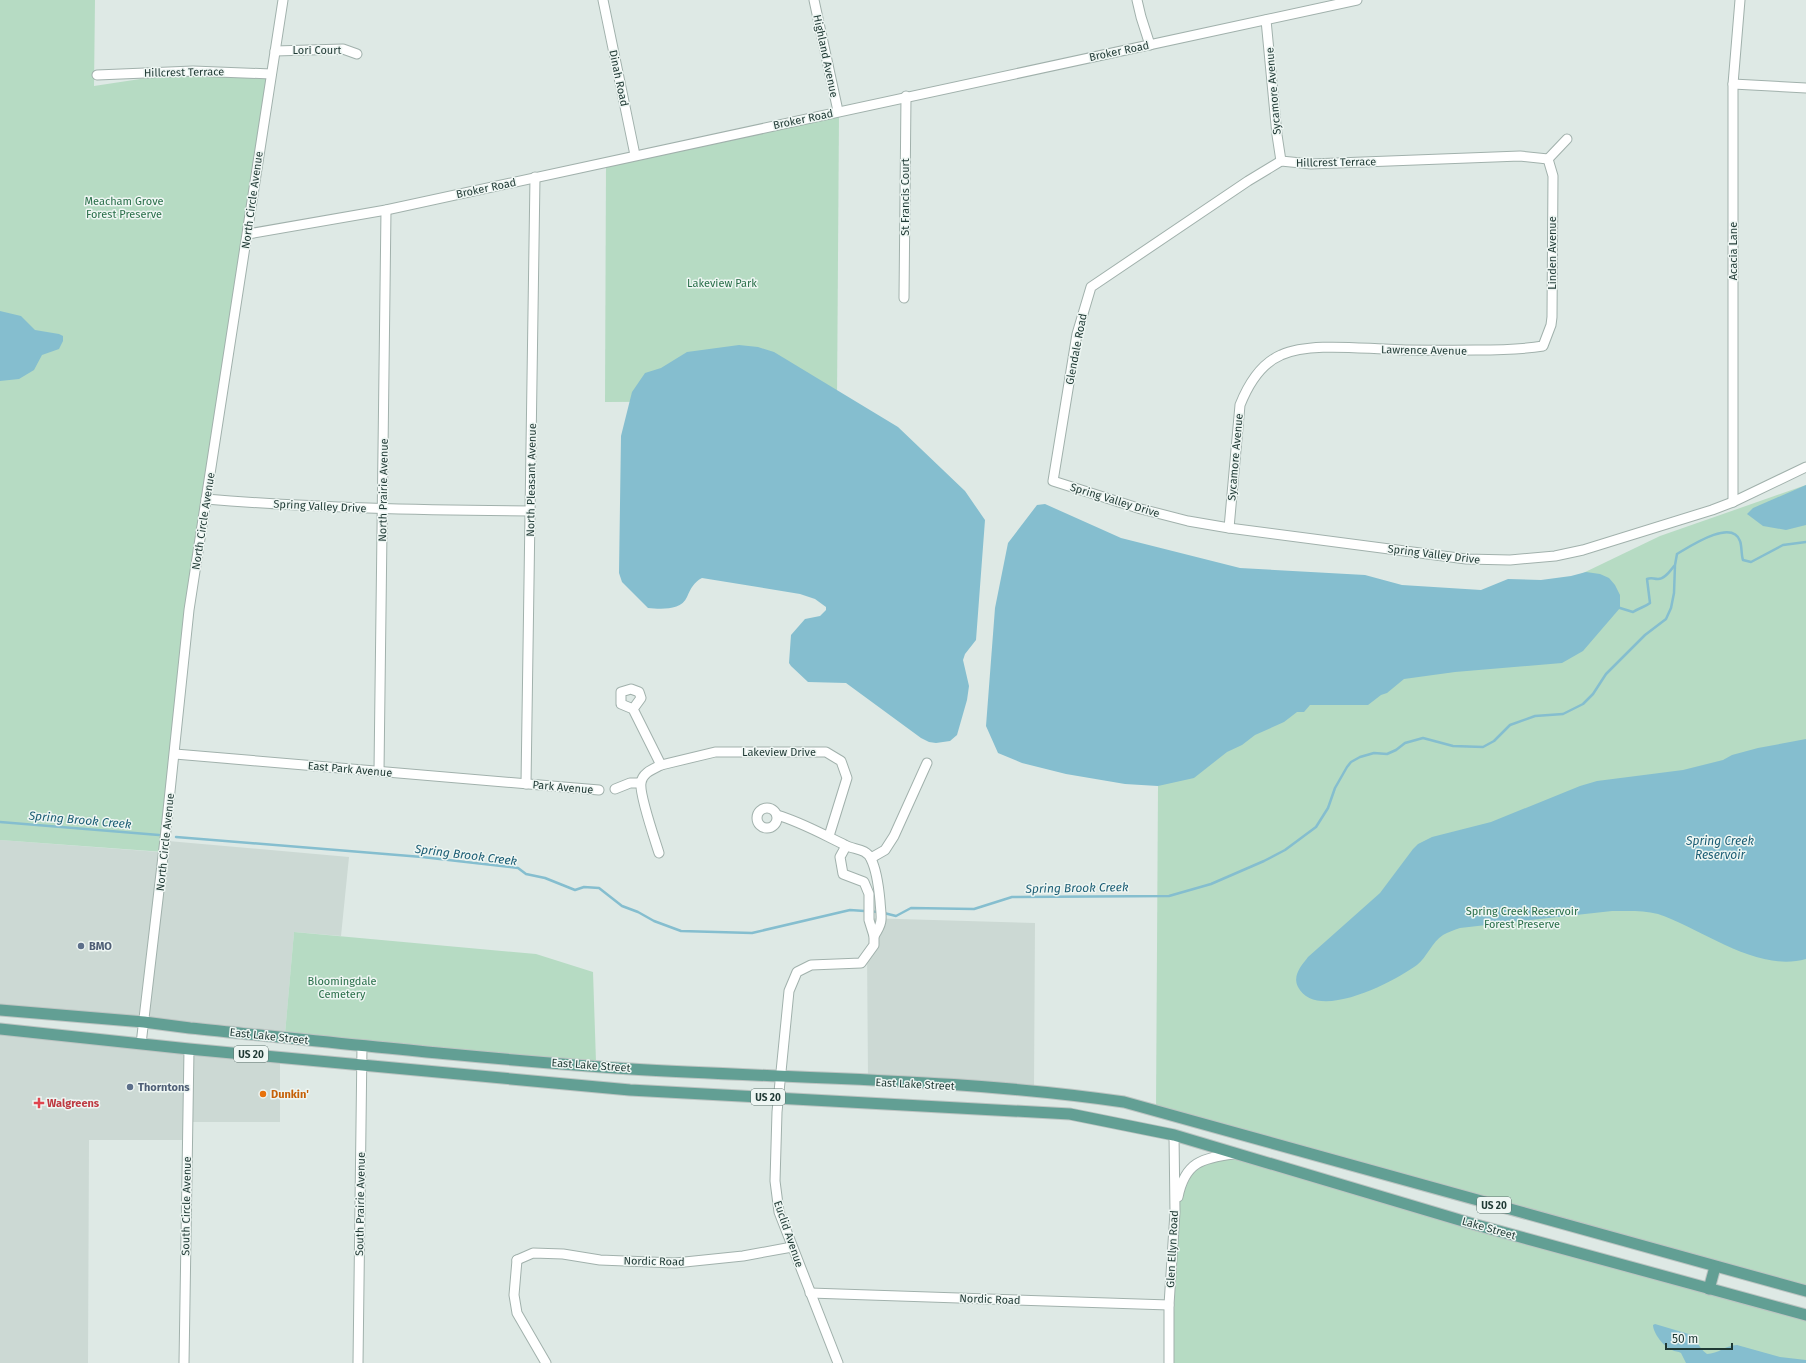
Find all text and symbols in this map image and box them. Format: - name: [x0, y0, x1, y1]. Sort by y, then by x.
- street label: Highland Avenue: [810, 13, 841, 99]
- street label: Broker Road: [1088, 39, 1150, 64]
- street label: Lori Court: [293, 44, 341, 57]
- street label: Sycamore Avenue: [1263, 47, 1284, 135]
- street label: Dinah Road: [606, 49, 631, 108]
- street label: Hillcrest Terrace: [144, 65, 224, 80]
- street label: Broker Road: [772, 107, 834, 132]
- street label: North Circle Avenue: [239, 150, 266, 250]
- street label: Hillcrest Terrace: [1296, 155, 1376, 170]
- street label: St Francis Court: [899, 158, 912, 236]
- street label: Broker Road: [455, 176, 517, 201]
- park label: Meacham Grove Forest Preserve: [84, 195, 164, 221]
- street label: Linden Avenue: [1546, 216, 1559, 290]
- street label: Acacia Lane: [1727, 222, 1740, 280]
- park label: Lakeview Park: [687, 277, 757, 290]
- street label: Glendale Road: [1063, 312, 1090, 386]
- street label: Lawrence Avenue: [1381, 343, 1467, 358]
- street label: Sycamore Avenue: [1225, 413, 1246, 501]
- street label: North Pleasant Avenue: [524, 423, 539, 537]
- street label: North Prairie Avenue: [376, 438, 391, 542]
- street label: North Circle Avenue: [189, 471, 218, 571]
- street label: Spring Valley Drive: [1068, 481, 1161, 520]
- street label: Spring Valley Drive: [273, 498, 367, 515]
- street label: Spring Valley Drive: [1387, 542, 1481, 567]
- street label: Lakeview Drive: [742, 746, 816, 759]
- street label: East Park Avenue: [307, 759, 393, 780]
- street label: Park Avenue: [532, 778, 594, 797]
- street label: North Circle Avenue: [154, 792, 177, 892]
- water label: Spring Brook Creek: [27, 808, 132, 831]
- water label: Spring Creek Reservoir: [1685, 834, 1754, 862]
- water label: Spring Brook Creek: [413, 842, 518, 868]
- water label: Spring Brook Creek: [1024, 880, 1129, 896]
- park label: Spring Creek Reservoir Forest Preserve: [1466, 905, 1579, 931]
- place label: BMO: [89, 940, 112, 953]
- marker: BMO: [76, 941, 86, 951]
- park label: Bloomingdale Cemetery: [308, 975, 376, 1001]
- street label: East Lake Street: [229, 1026, 309, 1047]
- road number: US 20: [234, 1046, 268, 1062]
- street label: East Lake Street: [551, 1056, 631, 1075]
- street label: East Lake Street: [875, 1076, 955, 1093]
- place label: Thorntons: [138, 1081, 190, 1094]
- marker: Thorntons: [125, 1082, 135, 1092]
- place label: Dunkin': [271, 1088, 309, 1101]
- marker: Dunkin': [258, 1089, 268, 1099]
- road number: US 20: [751, 1089, 785, 1105]
- place label: Walgreens: [47, 1097, 100, 1110]
- marker: Walgreens: [34, 1098, 44, 1108]
- street label: South Prairie Avenue: [353, 1152, 368, 1256]
- street label: South Circle Avenue: [179, 1156, 194, 1256]
- road number: US 20: [1477, 1197, 1511, 1213]
- street label: Euclid Avenue: [771, 1199, 806, 1269]
- street label: Glen Ellyn Road: [1164, 1210, 1181, 1288]
- street label: Lake Street: [1460, 1215, 1517, 1242]
- street label: Nordic Road: [623, 1254, 685, 1269]
- street label: Nordic Road: [959, 1292, 1021, 1307]
- scale bar: [1666, 1325, 1732, 1351]
- text: 50 m: [1672, 1332, 1698, 1346]

